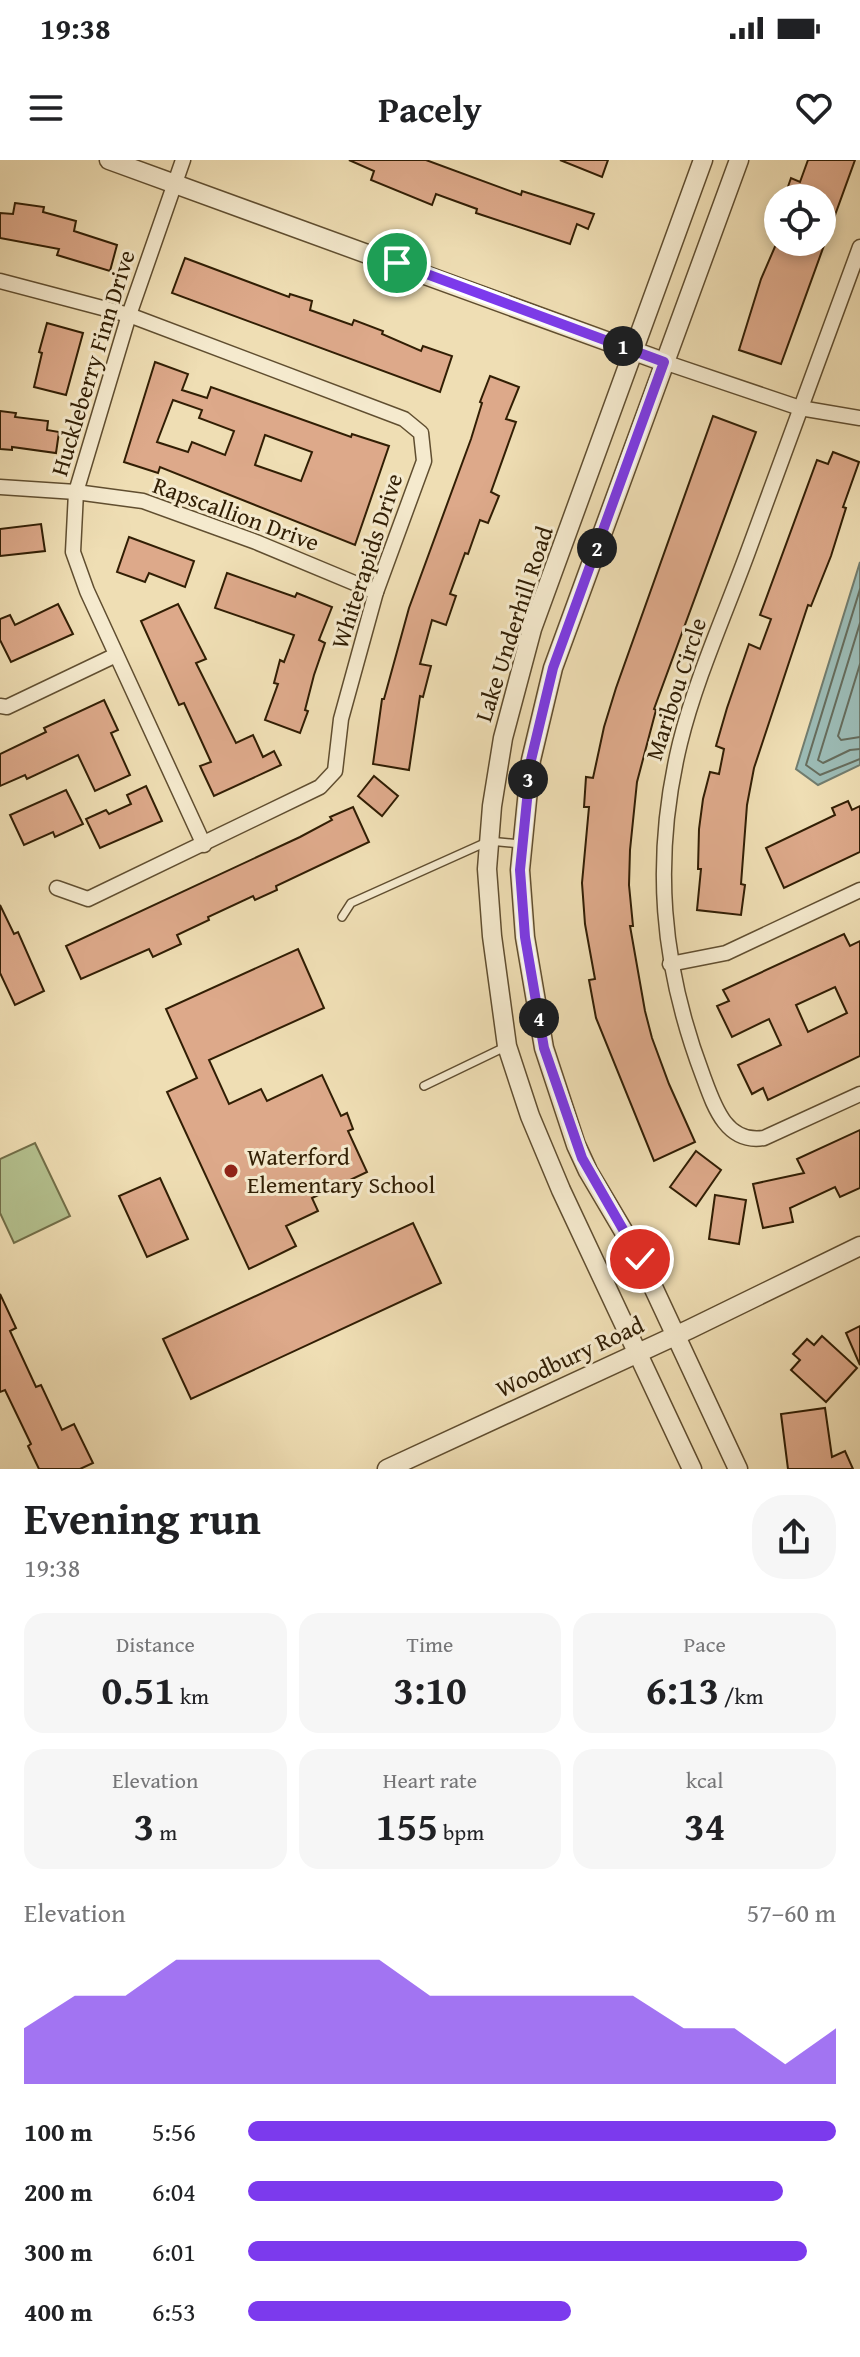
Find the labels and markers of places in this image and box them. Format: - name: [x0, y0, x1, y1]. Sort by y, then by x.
- pin: [363, 229, 431, 297]
- pin: 1: [603, 326, 643, 366]
- pin: 2: [577, 528, 617, 568]
- pin: 3: [508, 759, 548, 799]
- pin: 4: [519, 998, 559, 1038]
- place label: Waterford Elementary School: [247, 1139, 435, 1202]
- marker: Waterford Elementary School: [222, 1162, 240, 1180]
- pin: [606, 1225, 674, 1293]

